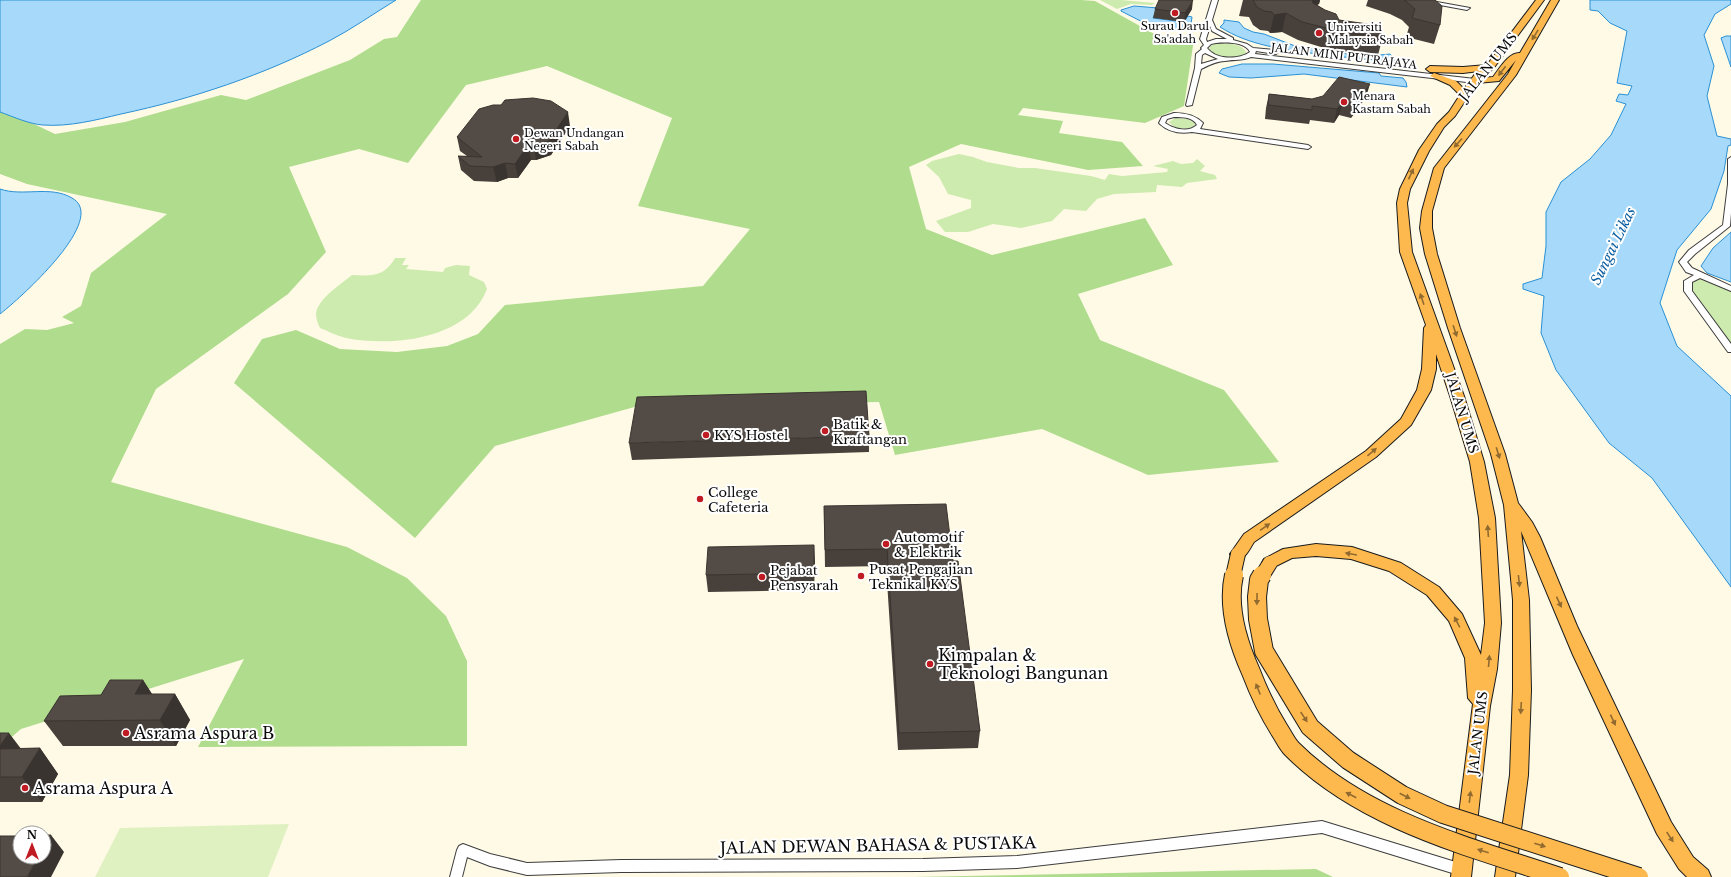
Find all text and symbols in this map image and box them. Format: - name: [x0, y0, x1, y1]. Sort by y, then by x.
- marker: Surau Darul Sa'adah: [1170, 8, 1180, 18]
- place label: Surau Darul Sa'adah: [1141, 19, 1210, 46]
- place label: Universiti Malaysia Sabah: [1327, 20, 1414, 47]
- marker: Universiti Malaysia Sabah: [1314, 28, 1324, 38]
- street label: JALAN UMS: [1454, 29, 1521, 106]
- one-way arrow: [1531, 29, 1538, 41]
- street label: JALAN MINI PUTRAJAYA: [1268, 40, 1418, 72]
- one-way arrow: [1498, 66, 1506, 77]
- place label: Menara Kastam Sabah: [1352, 89, 1431, 116]
- marker: Menara Kastam Sabah: [1339, 97, 1349, 107]
- place label: Dewan Undangan Negeri Sabah: [524, 126, 624, 153]
- marker: Dewan Undangan Negeri Sabah: [511, 134, 521, 144]
- one-way arrow: [1454, 138, 1463, 148]
- one-way arrow: [1408, 168, 1414, 179]
- water label: Sungai Likas: [1586, 204, 1640, 288]
- one-way arrow: [1419, 293, 1425, 305]
- one-way arrow: [1452, 325, 1458, 337]
- street label: JALAN UMS: [1441, 369, 1482, 456]
- place label: Batik & Kraftangan: [833, 416, 907, 448]
- marker: Batik & Kraftangan: [820, 426, 830, 436]
- place label: KYS Hostel: [714, 427, 788, 444]
- marker: KYS Hostel: [701, 430, 711, 440]
- one-way arrow: [1366, 448, 1377, 457]
- one-way arrow: [1495, 448, 1501, 460]
- place label: College Cafeteria: [708, 484, 769, 516]
- marker: College Cafeteria: [695, 494, 705, 504]
- one-way arrow: [1260, 523, 1271, 531]
- one-way arrow: [1484, 525, 1491, 537]
- place label: Automotif & Elektrik: [893, 529, 965, 561]
- marker: Automotif & Elektrik: [881, 539, 891, 549]
- one-way arrow: [1345, 551, 1357, 557]
- place label: Pusat Pengajian Teknikal KYS: [869, 561, 973, 593]
- place label: Pejabat Pensyarah: [770, 562, 839, 594]
- marker: Pusat Pengajian Teknikal KYS: [856, 571, 866, 581]
- marker: Pejabat Pensyarah: [757, 572, 767, 582]
- one-way arrow: [1516, 575, 1522, 587]
- one-way arrow: [1254, 593, 1260, 606]
- one-way arrow: [1556, 596, 1562, 608]
- one-way arrow: [1454, 616, 1460, 628]
- place label: Kimpalan & Teknologi Bangunan: [938, 645, 1108, 683]
- one-way arrow: [1485, 655, 1492, 667]
- marker: Kimpalan & Teknologi Bangunan: [925, 659, 935, 669]
- one-way arrow: [1255, 683, 1261, 695]
- street label: JALAN UMS: [1464, 690, 1492, 778]
- one-way arrow: [1517, 702, 1524, 714]
- one-way arrow: [1300, 711, 1307, 723]
- one-way arrow: [1610, 715, 1616, 726]
- place label: Asrama Aspura B: [133, 723, 274, 743]
- marker: Asrama Aspura B: [121, 728, 131, 738]
- place label: Asrama Aspura A: [32, 778, 173, 798]
- marker: Asrama Aspura A: [20, 783, 30, 793]
- one-way arrow: [1467, 790, 1474, 803]
- one-way arrow: [1346, 792, 1357, 798]
- one-way arrow: [1399, 793, 1411, 799]
- north arrow: [12, 825, 52, 865]
- text: N: [27, 828, 38, 842]
- street label: JALAN DEWAN BAHASA & PUSTAKA: [718, 832, 1037, 858]
- one-way arrow: [1666, 832, 1674, 842]
- one-way arrow: [1535, 842, 1547, 848]
- one-way arrow: [1477, 848, 1489, 854]

